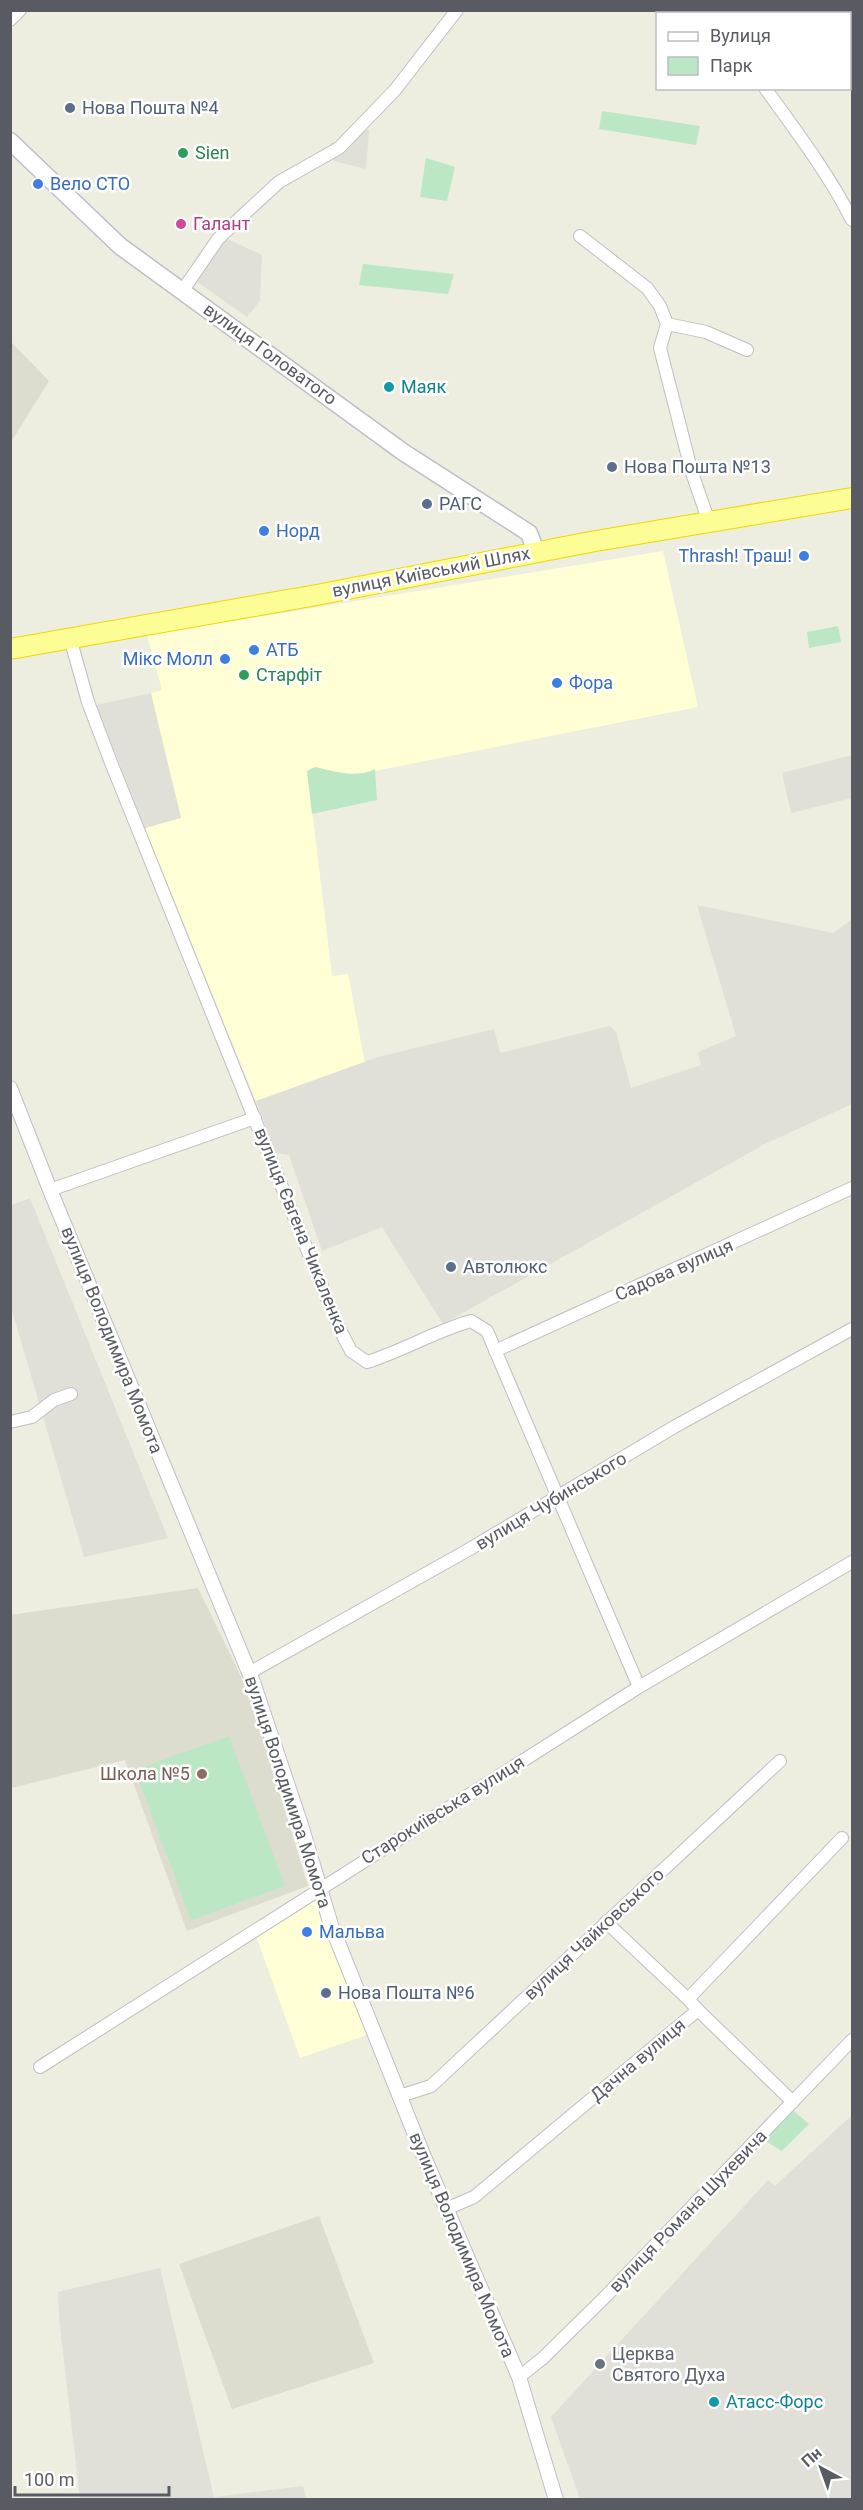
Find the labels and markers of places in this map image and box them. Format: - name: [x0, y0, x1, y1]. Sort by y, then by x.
- place label: Нова Пошта №4: [82, 97, 219, 118]
- marker: Нова Пошта №4: [63, 101, 77, 115]
- place label: Sien: [195, 142, 230, 163]
- marker: Sien: [176, 146, 190, 160]
- place label: Вело СТО: [50, 173, 130, 194]
- marker: Вело СТО: [31, 177, 45, 191]
- place label: Галант: [193, 213, 251, 234]
- marker: Галант: [174, 217, 188, 231]
- place label: Маяк: [401, 376, 446, 397]
- marker: Маяк: [382, 380, 396, 394]
- place label: Нова Пошта №13: [624, 456, 771, 477]
- marker: Нова Пошта №13: [605, 460, 619, 474]
- place label: РАГС: [439, 493, 482, 514]
- marker: РАГС: [420, 497, 434, 511]
- place label: Норд: [276, 520, 320, 541]
- marker: Норд: [257, 524, 271, 538]
- place label: Thrash! Траш!: [679, 545, 792, 566]
- marker: Thrash! Траш!: [797, 549, 811, 563]
- place label: АТБ: [266, 639, 299, 660]
- marker: АТБ: [247, 643, 261, 657]
- place label: Мікс Молл: [123, 648, 213, 669]
- marker: Мікс Молл: [218, 652, 232, 666]
- place label: Старфіт: [256, 664, 323, 685]
- marker: Старфіт: [237, 668, 251, 682]
- place label: Фора: [569, 672, 613, 693]
- marker: Фора: [550, 676, 564, 690]
- place label: Автолюкс: [463, 1256, 547, 1277]
- marker: Автолюкс: [444, 1260, 458, 1274]
- place label: Школа №5: [100, 1763, 190, 1784]
- marker: Школа №5: [195, 1767, 209, 1781]
- place label: Мальва: [319, 1921, 385, 1942]
- marker: Мальва: [300, 1925, 314, 1939]
- place label: Нова Пошта №6: [338, 1982, 475, 2003]
- marker: Нова Пошта №6: [319, 1986, 333, 2000]
- place label: Церква Святого Духа: [612, 2343, 725, 2385]
- marker: Церква Святого Духа: [593, 2357, 607, 2371]
- place label: Атасс-Форс: [726, 2391, 823, 2412]
- marker: Атасс-Форс: [707, 2395, 721, 2409]

